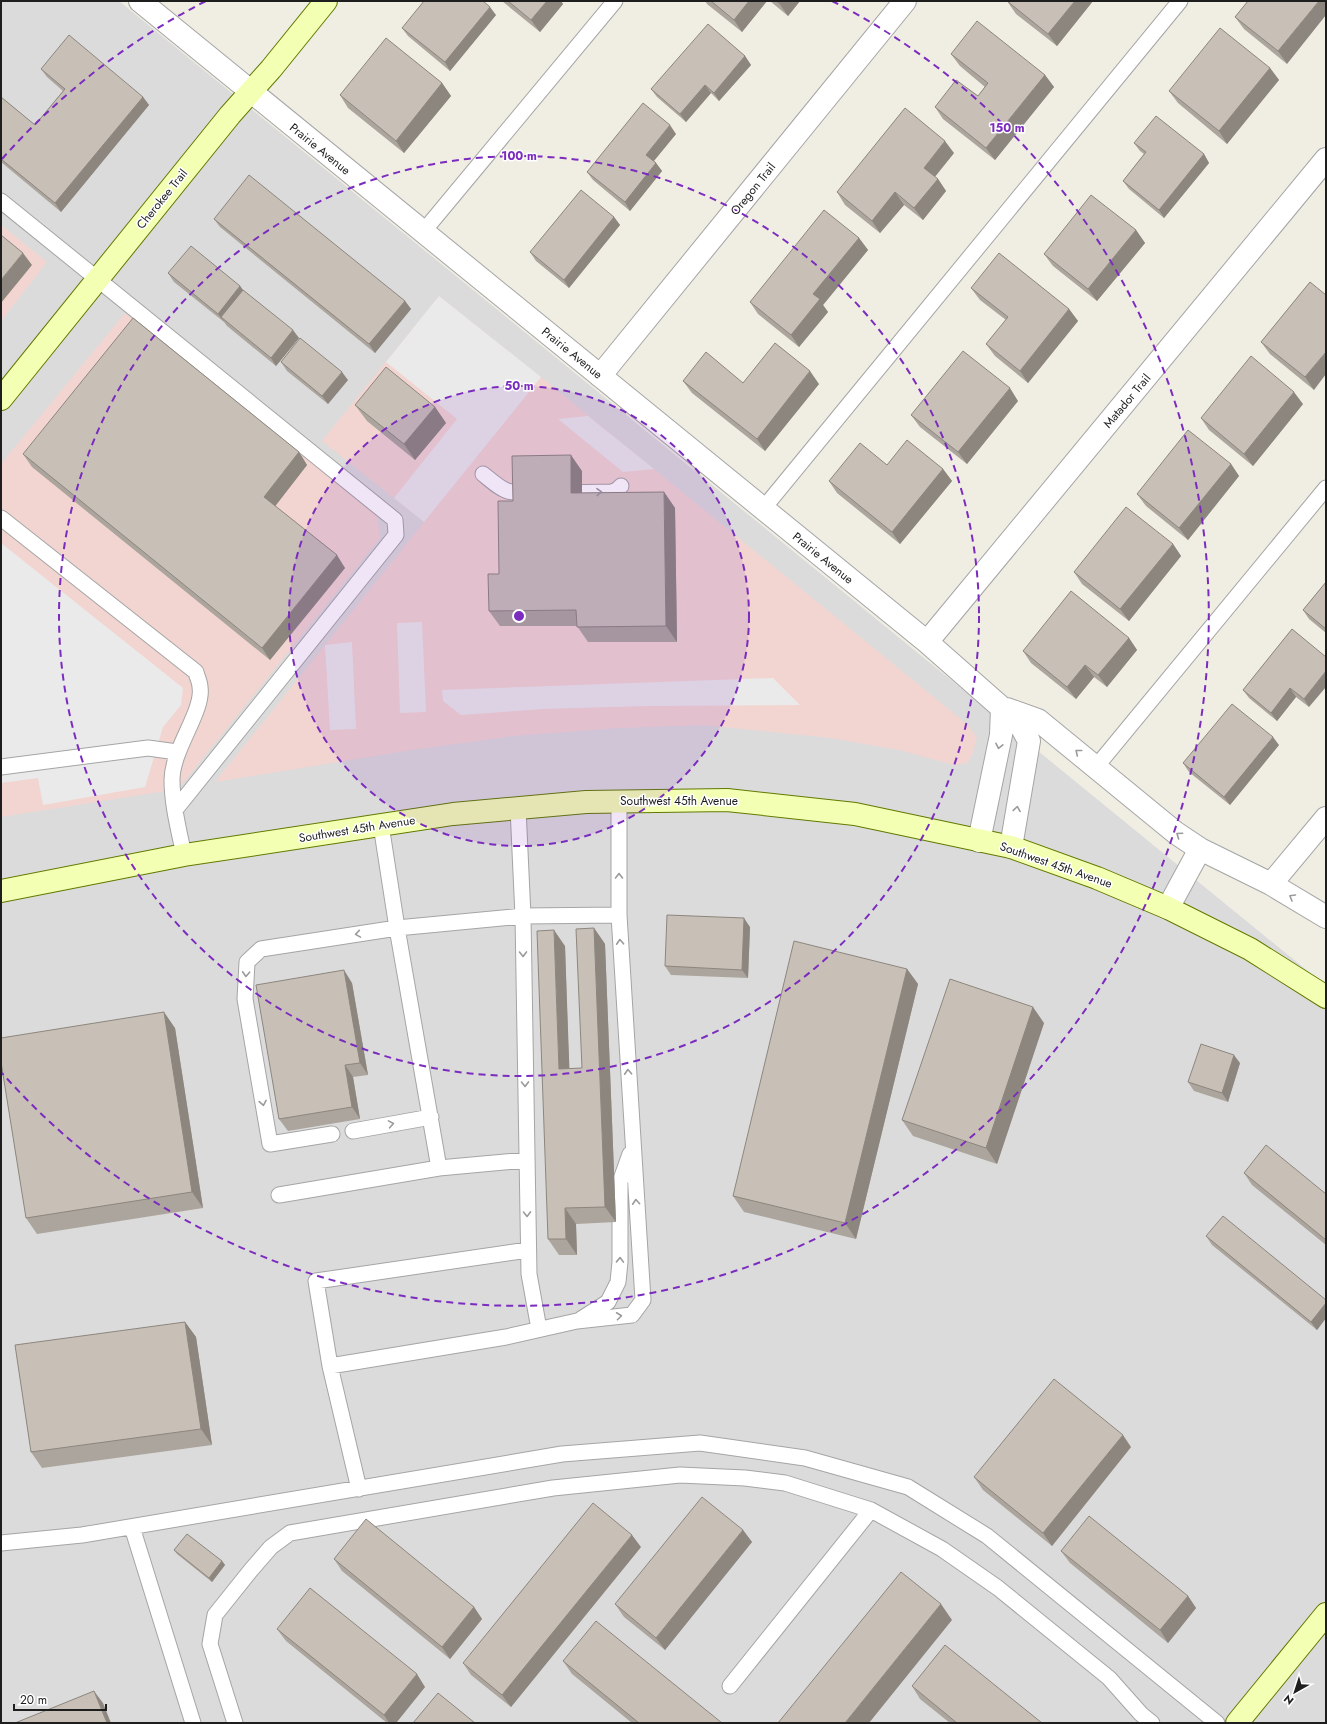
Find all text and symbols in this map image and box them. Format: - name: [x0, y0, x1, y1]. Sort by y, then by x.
- street label: Prairie Avenue: [286, 119, 354, 179]
- text: 150 m: [989, 119, 1025, 137]
- text: 100 m: [501, 147, 537, 165]
- street label: Oregon Trail: [726, 159, 780, 219]
- street label: Cherokee Trail: [132, 165, 192, 233]
- street label: Prairie Avenue: [538, 323, 606, 383]
- street label: Matador Trail: [1099, 370, 1155, 432]
- text: 50 m: [504, 377, 534, 395]
- one-way arrow: [596, 488, 602, 496]
- street label: Prairie Avenue: [789, 528, 857, 588]
- centre of rings: [512, 609, 526, 623]
- one-way arrow: [995, 743, 1003, 749]
- one-way arrow: [1075, 750, 1082, 757]
- street label: Southwest 45th Avenue: [620, 792, 738, 810]
- one-way arrow: [1012, 806, 1021, 812]
- street label: Southwest 45th Avenue: [297, 811, 417, 847]
- one-way arrow: [1176, 833, 1183, 840]
- street label: Southwest 45th Avenue: [997, 837, 1115, 893]
- one-way arrow: [614, 873, 623, 879]
- one-way arrow: [1289, 894, 1296, 902]
- one-way arrow: [355, 929, 362, 938]
- one-way arrow: [616, 939, 625, 945]
- one-way arrow: [519, 951, 527, 957]
- one-way arrow: [242, 971, 251, 978]
- one-way arrow: [624, 1069, 632, 1075]
- one-way arrow: [521, 1081, 529, 1087]
- one-way arrow: [258, 1100, 267, 1106]
- one-way arrow: [388, 1120, 394, 1129]
- one-way arrow: [632, 1199, 640, 1205]
- one-way arrow: [523, 1211, 532, 1217]
- one-way arrow: [616, 1257, 624, 1263]
- one-way arrow: [616, 1312, 622, 1321]
- north arrow: [1275, 1672, 1315, 1712]
- scale bar: [14, 1686, 106, 1712]
- text: 20 m: [20, 1691, 47, 1709]
- text: N: [1280, 1691, 1297, 1709]

